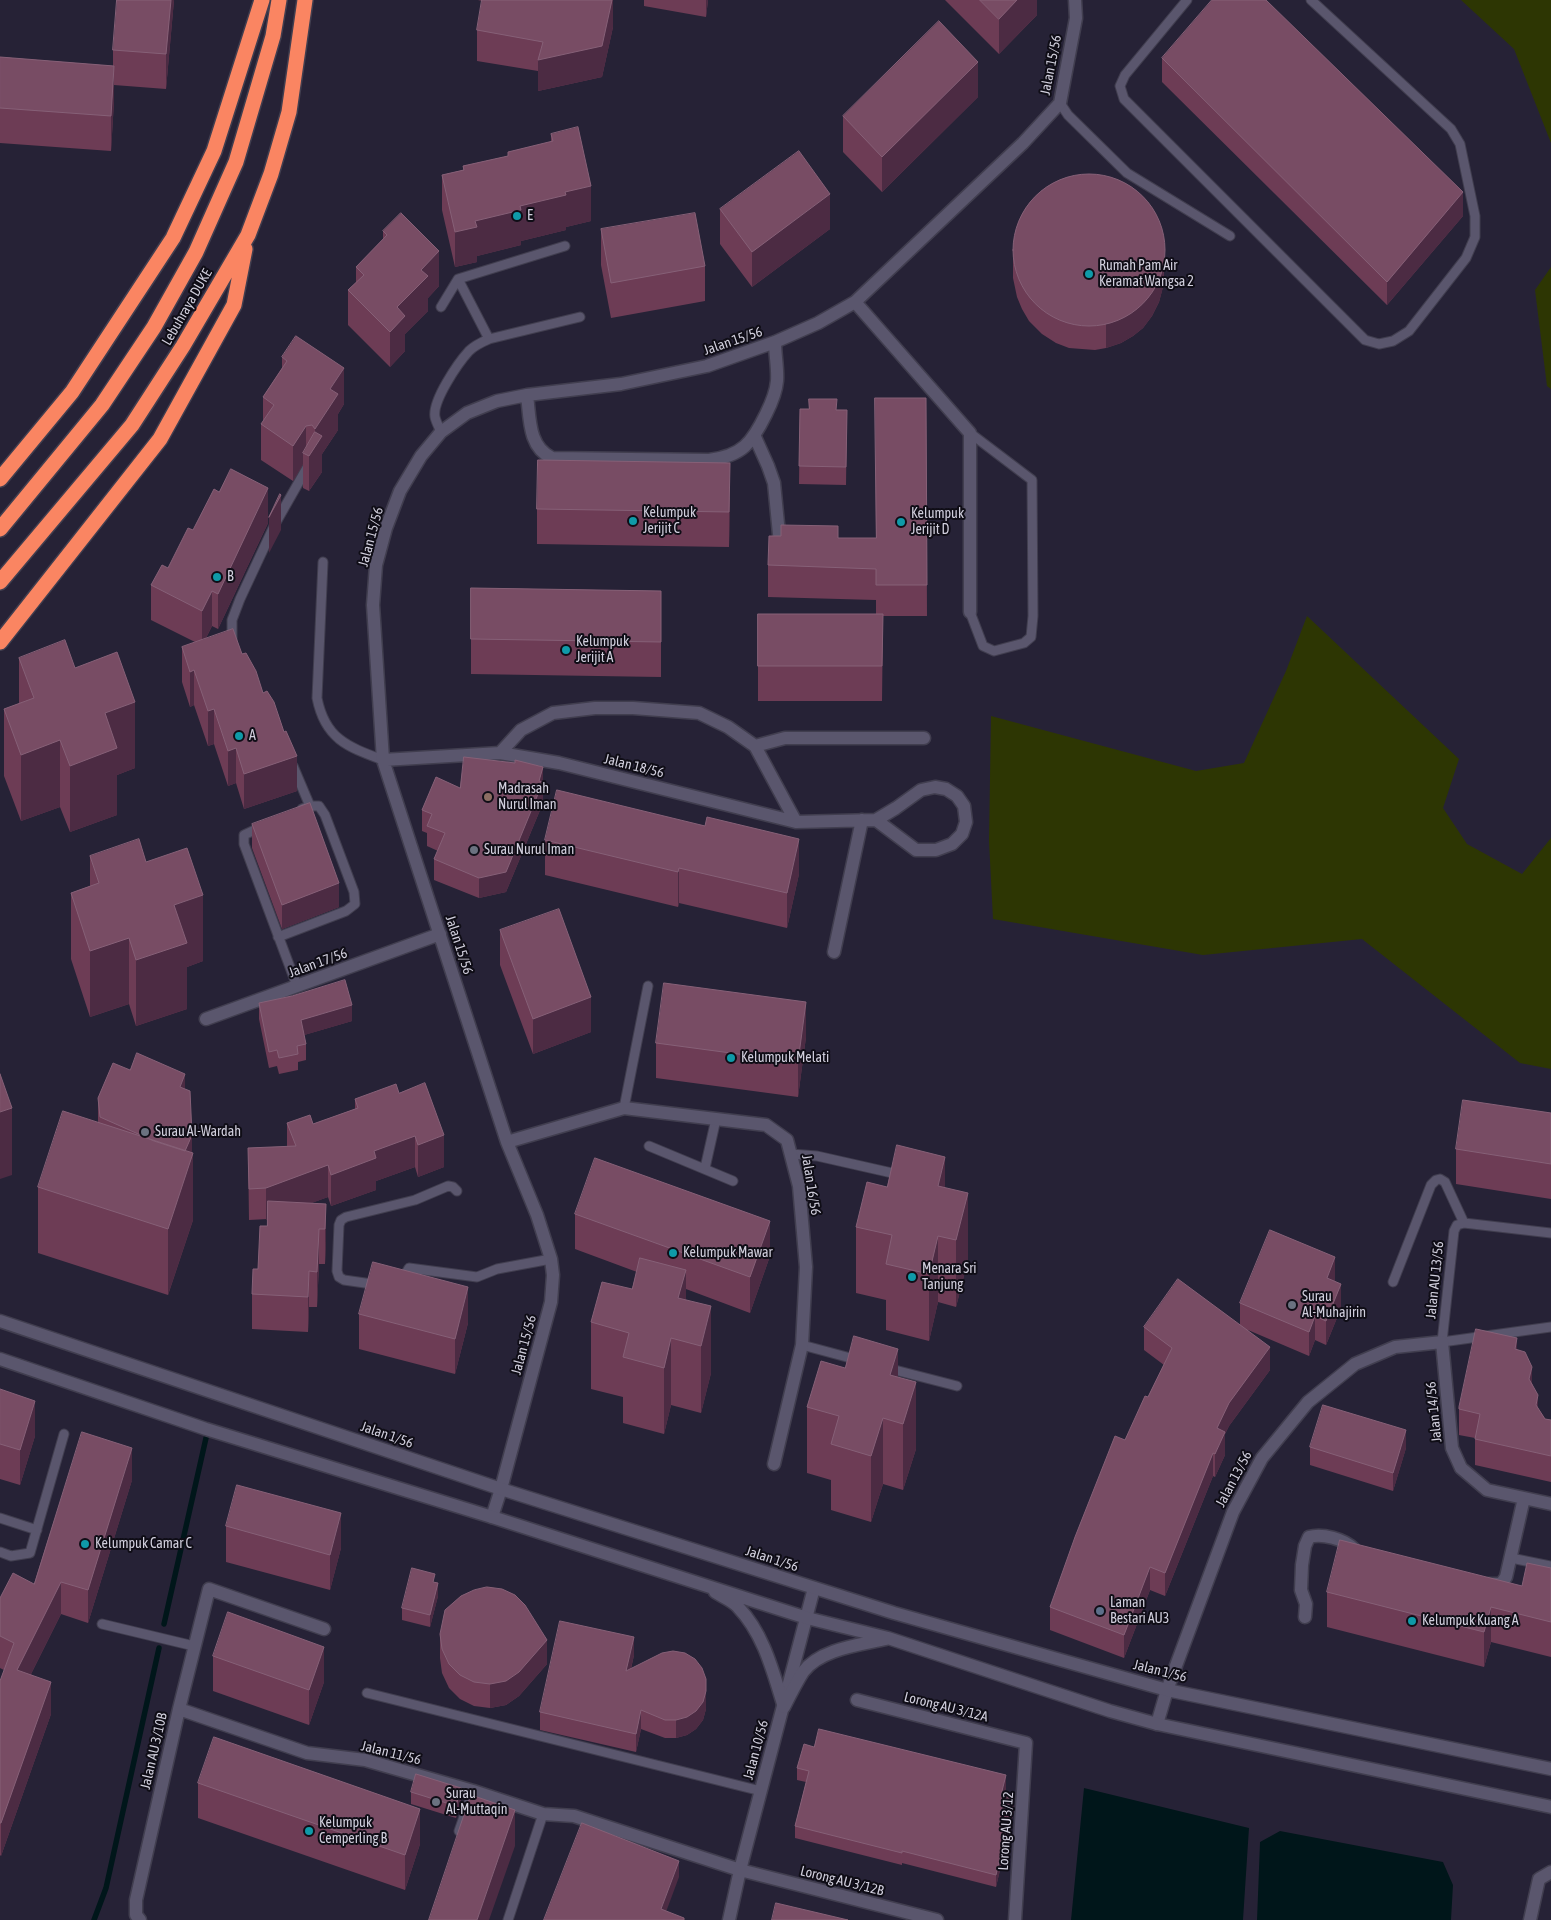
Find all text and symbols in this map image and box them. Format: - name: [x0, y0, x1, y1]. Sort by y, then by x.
- street label: Jalan 15/56: [1037, 33, 1065, 97]
- place label: E: [527, 208, 533, 224]
- marker: E: [511, 210, 523, 222]
- place label: Rumah Pam Air Keramat Wangsa 2: [1099, 258, 1194, 290]
- street label: Lebuhraya DUKE: [158, 266, 216, 348]
- marker: Rumah Pam Air Keramat Wangsa 2: [1083, 268, 1095, 280]
- street label: Jalan 15/56: [701, 323, 765, 359]
- street label: Jalan 15/56: [355, 505, 387, 569]
- place label: Kelumpuk Jerijit C: [643, 505, 696, 538]
- place label: Kelumpuk Jerijit D: [911, 506, 964, 538]
- marker: Kelumpuk Jerijit C: [627, 515, 639, 527]
- marker: Kelumpuk Jerijit D: [895, 516, 907, 528]
- place label: B: [227, 569, 234, 585]
- marker: B: [211, 571, 223, 583]
- place label: Kelumpuk Jerijit A: [576, 634, 629, 666]
- marker: Kelumpuk Jerijit A: [560, 644, 572, 656]
- place label: A: [249, 728, 256, 744]
- marker: A: [233, 730, 245, 742]
- street label: Jalan 18/56: [602, 750, 666, 782]
- place label: Madrasah Nurul Iman: [498, 781, 556, 814]
- marker: Madrasah Nurul Iman: [482, 791, 494, 803]
- place label: Surau Nurul Iman: [484, 842, 574, 858]
- marker: Surau Nurul Iman: [468, 844, 480, 856]
- street label: Jalan 15/56: [442, 913, 476, 977]
- street label: Jalan 17/56: [286, 945, 350, 981]
- place label: Kelumpuk Melati: [741, 1050, 829, 1066]
- marker: Kelumpuk Melati: [725, 1052, 737, 1064]
- place label: Surau Al-Wardah: [155, 1124, 241, 1140]
- marker: Surau Al-Wardah: [139, 1126, 151, 1138]
- street label: Jalan 16/56: [798, 1154, 824, 1216]
- street label: Jalan AU 13/56: [1423, 1240, 1447, 1320]
- place label: Kelumpuk Mawar: [683, 1245, 773, 1261]
- marker: Kelumpuk Mawar: [667, 1247, 679, 1259]
- place label: Menara Sri Tanjung: [922, 1261, 977, 1294]
- marker: Menara Sri Tanjung: [906, 1271, 918, 1283]
- place label: Surau Al-Muhajirin: [1302, 1289, 1366, 1321]
- marker: Surau Al-Muhajirin: [1286, 1299, 1298, 1311]
- street label: Jalan 15/56: [508, 1313, 540, 1377]
- street label: Jalan 14/56: [1422, 1381, 1446, 1443]
- street label: Jalan 1/56: [359, 1418, 415, 1452]
- street label: Jalan 13/56: [1212, 1448, 1256, 1510]
- place label: Kelumpuk Camar C: [95, 1536, 192, 1552]
- marker: Kelumpuk Camar C: [79, 1538, 91, 1550]
- street label: Jalan 1/56: [744, 1543, 800, 1575]
- place label: Laman Bestari AU3: [1110, 1595, 1169, 1628]
- marker: Laman Bestari AU3: [1094, 1605, 1106, 1617]
- place label: Kelumpuk Kuang A: [1422, 1613, 1519, 1629]
- marker: Kelumpuk Kuang A: [1406, 1615, 1418, 1627]
- street label: Jalan 1/56: [1132, 1656, 1188, 1686]
- street label: Lorong AU 3/12A: [902, 1688, 990, 1726]
- street label: Jalan AU 3/10B: [137, 1711, 171, 1791]
- street label: Jalan 10/56: [740, 1718, 772, 1782]
- street label: Jalan 11/56: [359, 1737, 423, 1769]
- place label: Surau Al-Muttaqin: [446, 1786, 507, 1818]
- street label: Lorong AU 3/12: [995, 1791, 1017, 1871]
- marker: Surau Al-Muttaqin: [430, 1796, 442, 1808]
- place label: Kelumpuk Cemperling B: [319, 1815, 387, 1848]
- marker: Kelumpuk Cemperling B: [303, 1825, 315, 1837]
- street label: Lorong AU 3/12B: [798, 1862, 886, 1900]

